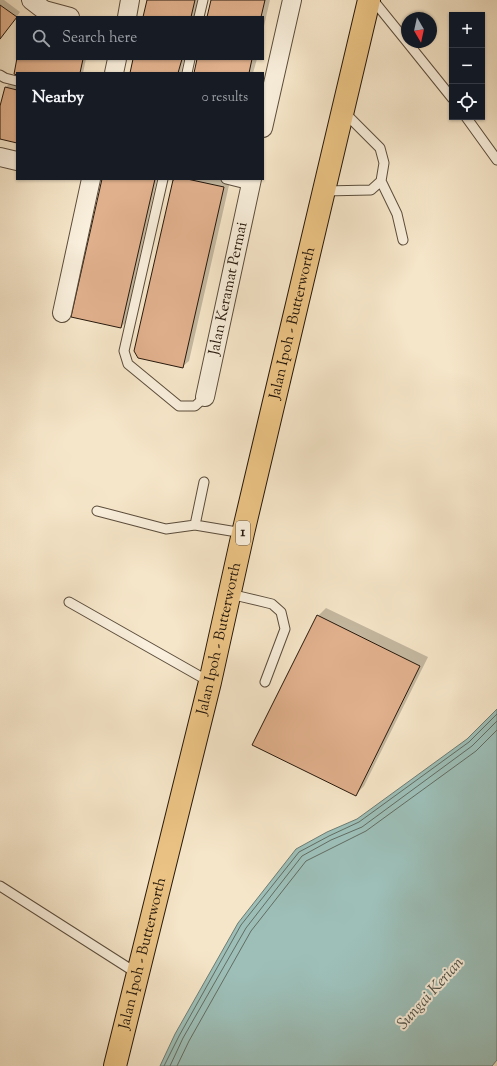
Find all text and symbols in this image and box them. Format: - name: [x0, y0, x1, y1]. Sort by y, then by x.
- north arrow: [401, 12, 437, 48]
- map controls: [449, 12, 485, 120]
- button: +: [449, 12, 485, 48]
- search box: [16, 16, 264, 60]
- icon: search: [30, 27, 52, 49]
- text: Search here: [62, 28, 137, 49]
- button: −: [449, 48, 485, 84]
- button: locate: [449, 84, 485, 120]
- text: Nearby: [32, 86, 84, 110]
- text: 0 results: [202, 89, 248, 107]
- street label: Jalan Keramat Permai: [204, 220, 253, 358]
- street label: Jalan Ipoh - Butterworth: [264, 245, 321, 402]
- road number: 1: [236, 521, 250, 545]
- street label: Jalan Ipoh - Butterworth: [192, 560, 247, 718]
- street label: Jalan Ipoh - Butterworth: [114, 875, 172, 1033]
- water label: Sungai Kerian: [392, 952, 470, 1035]

